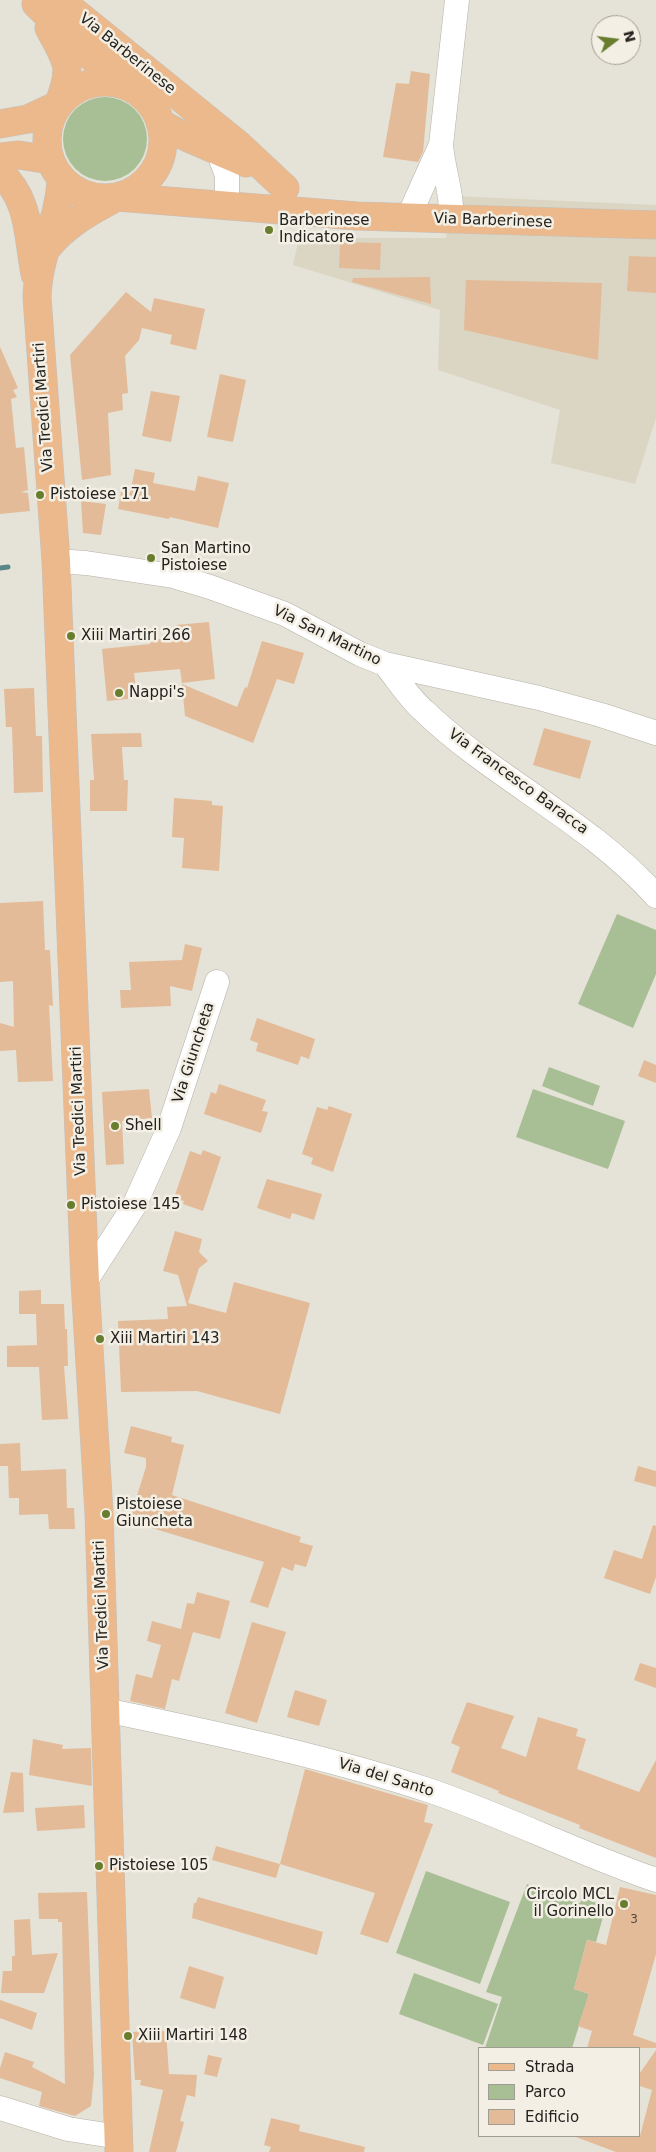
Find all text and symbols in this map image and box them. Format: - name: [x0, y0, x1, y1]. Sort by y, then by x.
- street label: Via Barberinese: [75, 10, 179, 98]
- north arrow: [591, 15, 641, 65]
- text: N: [620, 29, 639, 44]
- street label: Via Barberinese: [433, 210, 553, 232]
- place label: Barberinese Indicatore: [279, 212, 370, 247]
- marker: Barberinese Indicatore: [263, 224, 275, 236]
- street label: Via Tredici Martiri: [31, 342, 57, 472]
- place label: Pistoiese 171: [50, 486, 150, 504]
- marker: Pistoiese 171: [34, 489, 46, 501]
- place label: San Martino Pistoiese: [161, 540, 251, 575]
- marker: San Martino Pistoiese: [145, 552, 157, 564]
- street label: Via San Martino: [270, 602, 384, 670]
- place label: Xiii Martiri 266: [81, 627, 191, 645]
- marker: Xiii Martiri 266: [65, 630, 77, 642]
- place label: Nappi's: [129, 684, 185, 702]
- marker: Nappi's: [113, 687, 125, 699]
- street label: Via Francesco Baracca: [445, 725, 591, 839]
- street label: Via Giuncheta: [169, 1000, 219, 1106]
- street label: Via Tredici Martiri: [68, 1046, 90, 1176]
- place label: Shell: [125, 1117, 162, 1135]
- marker: Shell: [109, 1120, 121, 1132]
- place label: Pistoiese 145: [81, 1196, 181, 1214]
- marker: Pistoiese 145: [65, 1199, 77, 1211]
- place label: Xiii Martiri 143: [110, 1330, 220, 1348]
- marker: Xiii Martiri 143: [94, 1333, 106, 1345]
- place label: Pistoiese Giuncheta: [116, 1496, 193, 1531]
- marker: Pistoiese Giuncheta: [100, 1508, 112, 1520]
- street label: Via Tredici Martiri: [91, 1540, 113, 1670]
- street label: Via del Santo: [336, 1755, 436, 1801]
- place label: Pistoiese 105: [109, 1857, 209, 1875]
- marker: Pistoiese 105: [93, 1860, 105, 1872]
- place label: Circolo MCL il Gorinello: [526, 1886, 614, 1921]
- marker: Circolo MCL il Gorinello: [618, 1898, 630, 1910]
- house number: 3: [630, 1913, 638, 1927]
- place label: Xiii Martiri 148: [138, 2027, 248, 2045]
- marker: Xiii Martiri 148: [122, 2030, 134, 2042]
- legend: [478, 2047, 641, 2137]
- text: Strada: [525, 2058, 574, 2076]
- text: Parco: [525, 2083, 566, 2101]
- text: Edificio: [525, 2108, 579, 2126]

